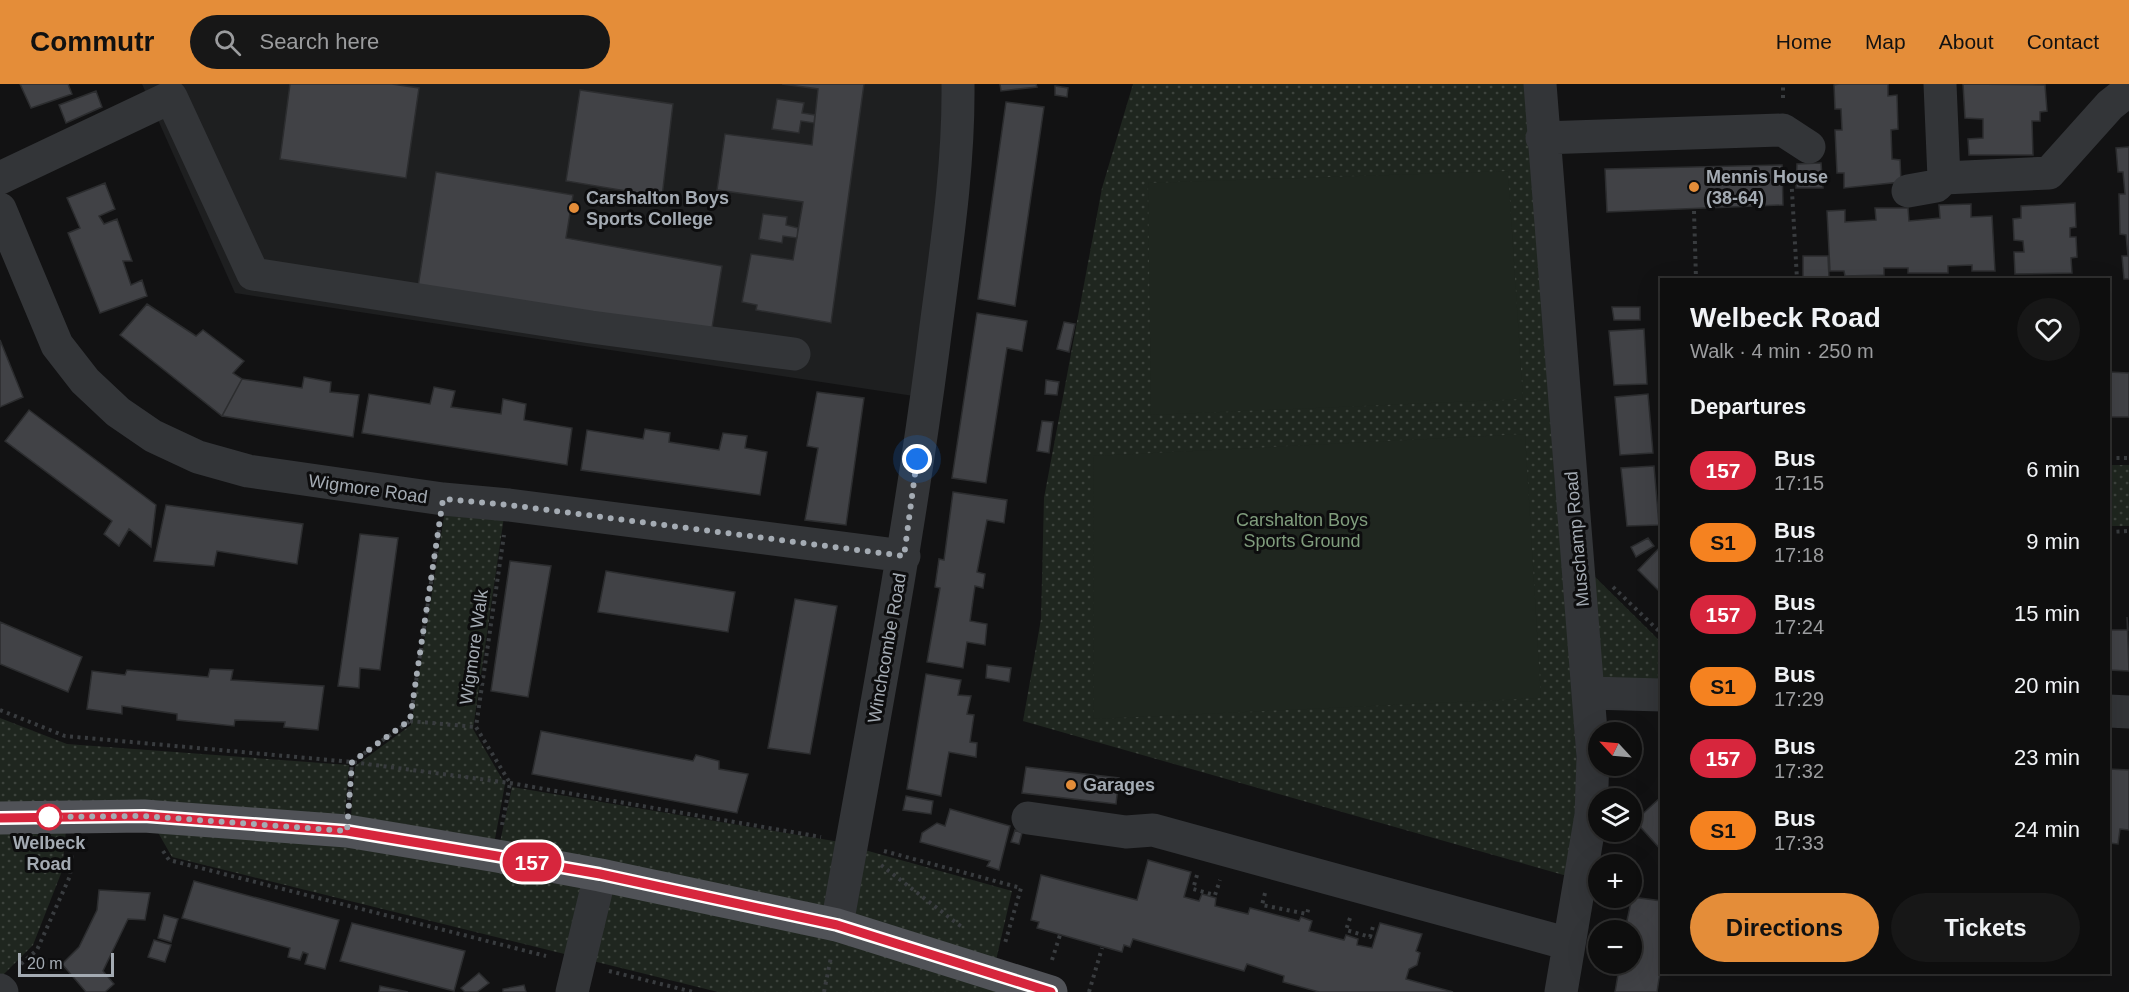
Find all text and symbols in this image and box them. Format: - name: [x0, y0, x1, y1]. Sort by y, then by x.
- search box: [190, 15, 610, 69]
- text: Commutr: [30, 26, 154, 57]
- icon: search: [211, 26, 244, 59]
- text: Search here: [259, 29, 379, 54]
- text: Home: [1776, 30, 1832, 53]
- text: Map: [1865, 30, 1906, 53]
- text: About: [1939, 30, 1994, 53]
- text: Contact: [2027, 30, 2099, 53]
- place label: Mennis House (38-64): [1706, 167, 1828, 208]
- marker: Mennis House (38-64): [1687, 180, 1701, 194]
- place label: Carshalton Boys Sports College: [586, 188, 729, 229]
- marker: Carshalton Boys Sports College: [567, 201, 581, 215]
- button: heart: [2017, 298, 2080, 361]
- text: Welbeck Road: [1690, 302, 1881, 333]
- text: Walk · 4 min · 250 m: [1690, 340, 1874, 362]
- text: Departures: [1690, 394, 1806, 419]
- your location: [902, 444, 932, 474]
- text: Bus: [1774, 446, 1816, 471]
- text: 6 min: [2026, 457, 2080, 482]
- text: 157: [1705, 459, 1741, 482]
- street label: Muschamp Road: [1561, 470, 1593, 608]
- street label: Wigmore Road: [307, 471, 429, 507]
- text: 17:15: [1774, 472, 1824, 494]
- park label: Carshalton Boys Sports Ground: [1236, 510, 1368, 551]
- text: Bus: [1774, 518, 1816, 543]
- text: 9 min: [2026, 529, 2080, 554]
- text: S1: [1710, 531, 1736, 554]
- text: 17:18: [1774, 544, 1824, 566]
- street label: Winchcombe Road: [864, 571, 910, 725]
- street label: Wigmore Walk: [456, 587, 492, 706]
- text: Bus: [1774, 590, 1816, 615]
- text: 15 min: [2014, 601, 2080, 626]
- text: 157: [1705, 603, 1741, 626]
- text: 17:24: [1774, 616, 1824, 638]
- text: Bus: [1774, 662, 1816, 687]
- text: 20 min: [2014, 673, 2080, 698]
- text: S1: [1710, 675, 1736, 698]
- text: 17:29: [1774, 688, 1824, 710]
- north arrow: [1588, 722, 1642, 776]
- map controls: [1588, 722, 1642, 974]
- text: Bus: [1774, 734, 1816, 759]
- text: 23 min: [2014, 745, 2080, 770]
- text: 157: [1705, 747, 1741, 770]
- text: 17:32: [1774, 760, 1824, 782]
- place label: Garages: [1083, 775, 1155, 795]
- marker: Garages: [1064, 778, 1078, 792]
- button: layers: [1588, 788, 1642, 842]
- marker: Welbeck Road: [36, 804, 62, 830]
- text: Bus: [1774, 806, 1816, 831]
- text: 24 min: [2014, 817, 2080, 842]
- text: S1: [1710, 819, 1736, 842]
- text: 17:33: [1774, 832, 1824, 854]
- place label: Welbeck Road: [13, 833, 86, 874]
- line badge: 157: [498, 842, 566, 882]
- text: 157: [514, 851, 550, 874]
- button: +: [1588, 854, 1642, 908]
- button: Directions: [1690, 893, 1879, 962]
- button: Tickets: [1891, 893, 2080, 962]
- button: −: [1588, 920, 1642, 974]
- scale bar: [18, 950, 114, 978]
- text: 20 m: [27, 955, 63, 972]

